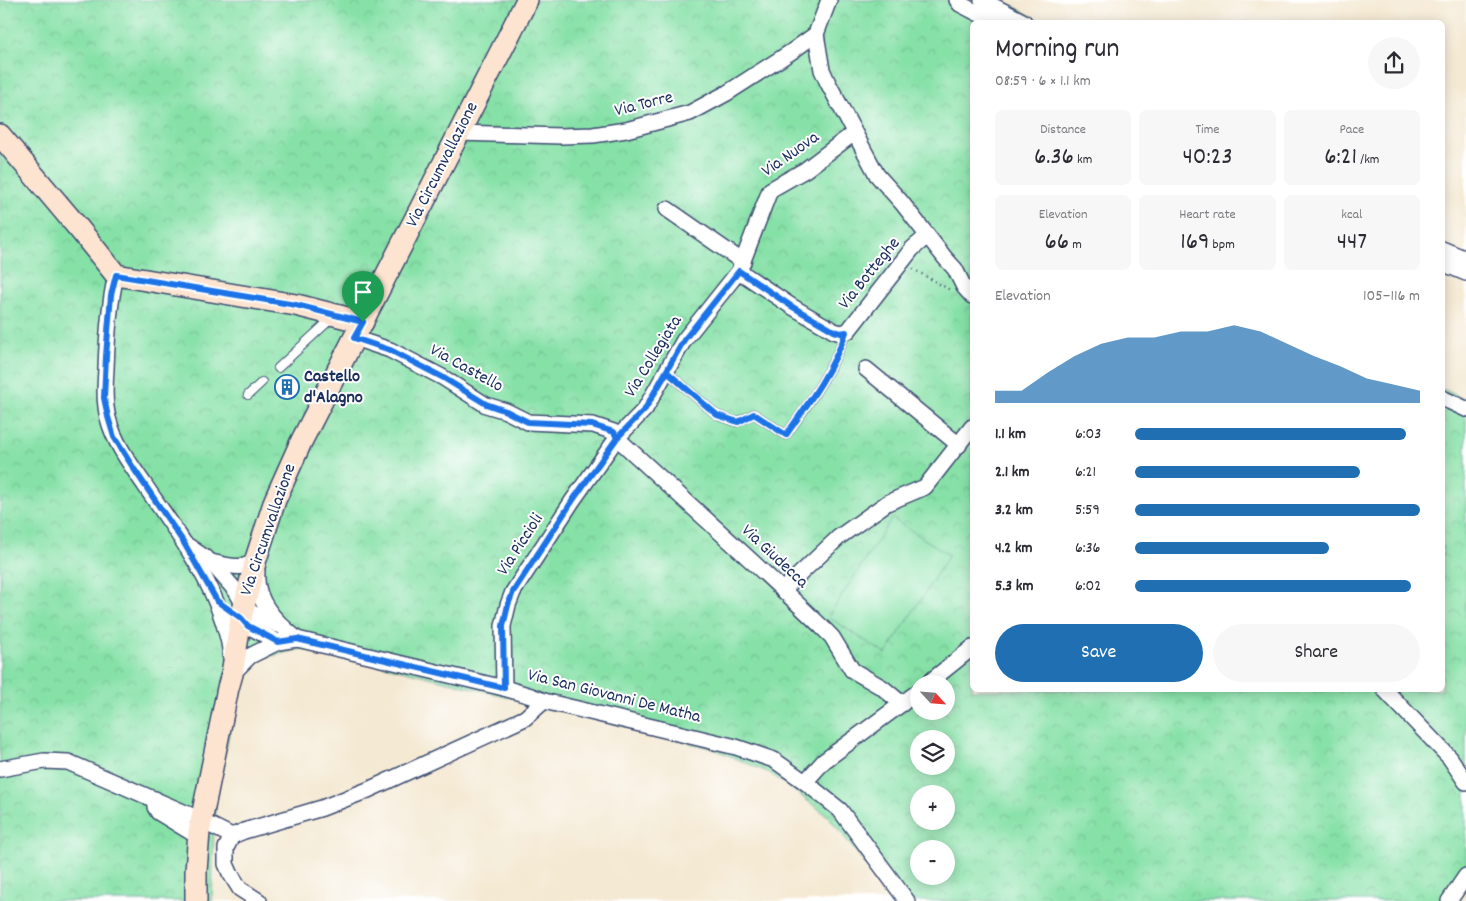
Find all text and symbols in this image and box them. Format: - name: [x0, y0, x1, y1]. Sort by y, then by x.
- text: Morning run: [995, 31, 1119, 71]
- button: share: [1368, 37, 1420, 89]
- text: 08:59 · 6 × 1.1 km: [995, 70, 1091, 93]
- street label: Via Torre: [612, 86, 676, 124]
- street label: Via Circumvallazione: [401, 98, 486, 232]
- text: Distance: [1040, 120, 1086, 140]
- text: Time: [1196, 120, 1219, 140]
- text: Pace: [1339, 120, 1364, 140]
- street label: Via Nuova: [757, 126, 825, 184]
- text: 6.36: [1034, 140, 1074, 176]
- text: 40:23: [1182, 140, 1233, 176]
- text: 6:21: [1324, 140, 1357, 176]
- text: km: [1074, 150, 1092, 170]
- text: /km: [1357, 150, 1380, 170]
- text: Elevation: [1039, 205, 1088, 225]
- text: Heart rate: [1179, 205, 1236, 225]
- text: kcal: [1341, 205, 1362, 225]
- text: 66: [1044, 225, 1069, 261]
- text: 169: [1180, 225, 1209, 261]
- text: 447: [1337, 225, 1367, 261]
- street label: Via Botteghe: [833, 233, 907, 315]
- text: m: [1069, 235, 1082, 255]
- text: bpm: [1209, 235, 1235, 255]
- pin: [342, 271, 384, 322]
- icon: arrive: [349, 278, 377, 306]
- text: Elevation: [995, 285, 1051, 308]
- text: 105–116 m: [1363, 285, 1420, 308]
- street label: Via Collegiata: [619, 311, 689, 403]
- street label: Via Castello: [425, 339, 507, 399]
- place label: Castello d'Alagno: [304, 365, 363, 411]
- building icon: Castello d'Alagno: [274, 374, 300, 400]
- text: 1.1 km: [995, 423, 1026, 446]
- text: 6:03: [1075, 423, 1101, 446]
- street label: Via Circumvallazione: [235, 461, 303, 599]
- text: 2.1 km: [995, 461, 1029, 484]
- text: 6:21: [1075, 461, 1096, 484]
- text: 3.2 km: [995, 499, 1033, 522]
- text: 5:59: [1075, 499, 1100, 522]
- street label: Via Piccioli: [492, 509, 550, 581]
- street label: Via Giudecca: [735, 519, 814, 595]
- text: 4.2 km: [995, 537, 1033, 560]
- text: 6:36: [1075, 537, 1100, 560]
- text: 5.3 km: [995, 575, 1033, 598]
- text: 6:02: [1075, 575, 1101, 598]
- button: Save: [995, 624, 1203, 682]
- button: Share: [1213, 624, 1420, 682]
- street label: Via San Giovanni De Matha: [525, 663, 704, 731]
- north arrow: [910, 675, 955, 720]
- map controls: [910, 675, 955, 885]
- button: layers: [910, 730, 955, 775]
- button: +: [910, 785, 955, 830]
- button: −: [910, 840, 955, 885]

